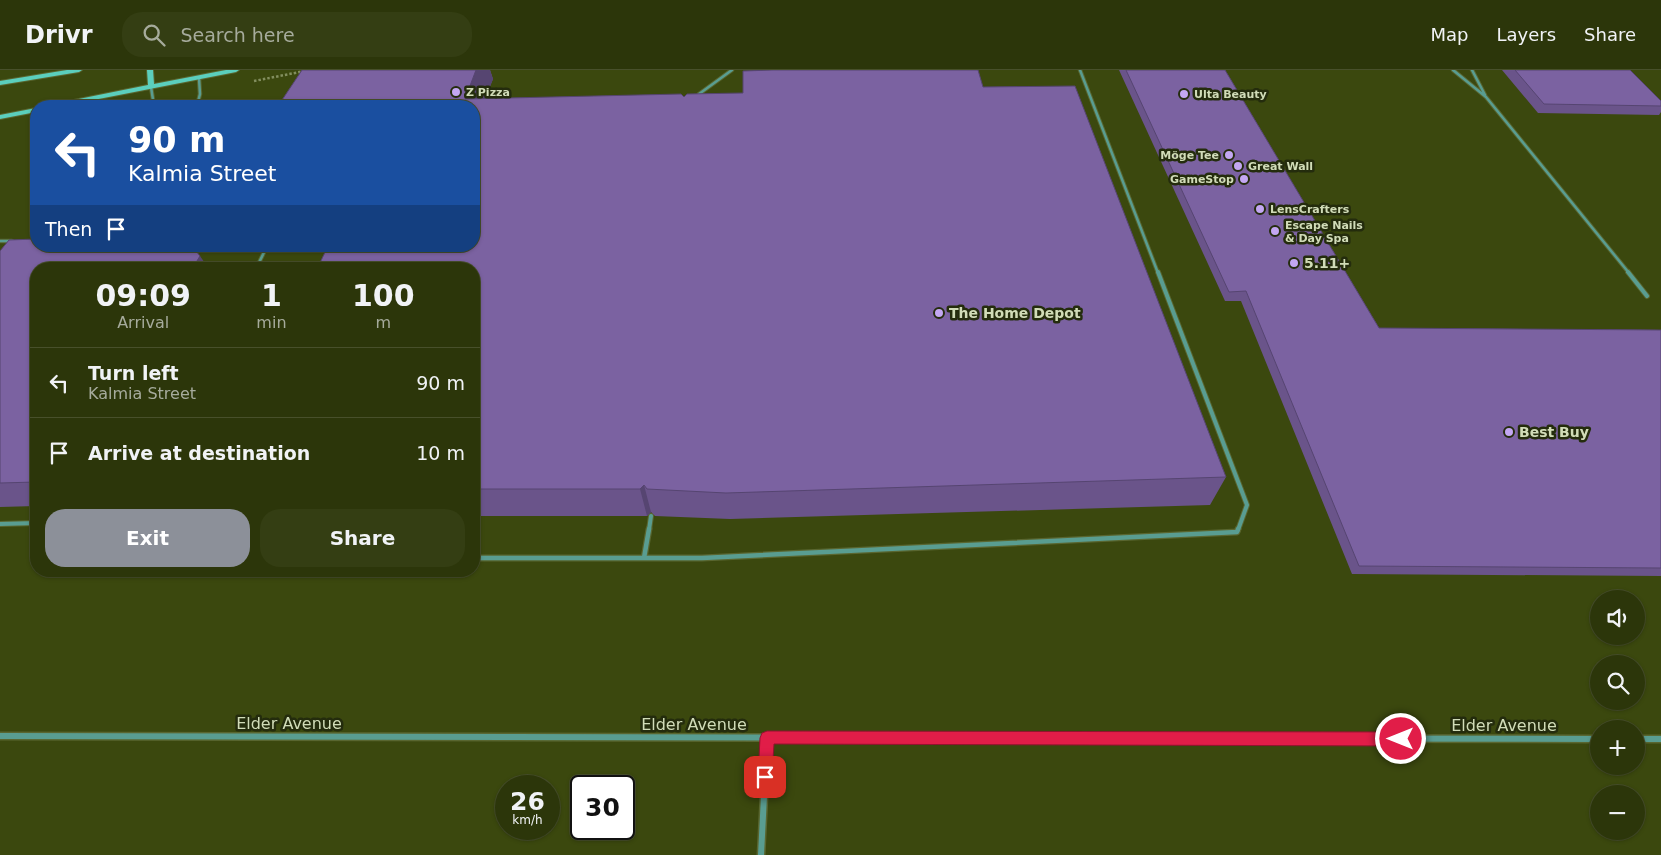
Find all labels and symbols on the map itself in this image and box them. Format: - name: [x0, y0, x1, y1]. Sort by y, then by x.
- marker: Z Pizza: [450, 86, 462, 98]
- place label: Z Pizza: [466, 86, 510, 99]
- marker: Ulta Beauty: [1178, 88, 1190, 100]
- place label: Ulta Beauty: [1194, 88, 1267, 101]
- place label: Möge Tee: [1160, 149, 1219, 162]
- marker: Möge Tee: [1223, 149, 1235, 161]
- marker: Great Wall: [1232, 160, 1244, 172]
- place label: Great Wall: [1248, 160, 1313, 173]
- place label: GameStop: [1170, 173, 1234, 186]
- marker: GameStop: [1238, 173, 1250, 185]
- marker: LensCrafters: [1254, 203, 1266, 215]
- place label: LensCrafters: [1270, 203, 1350, 216]
- place label: Escape Nails & Day Spa: [1285, 219, 1363, 245]
- marker: Escape Nails & Day Spa: [1269, 225, 1281, 237]
- place label: 5.11+: [1304, 255, 1350, 271]
- marker: 5.11+: [1288, 257, 1300, 269]
- place label: The Home Depot: [949, 305, 1081, 321]
- marker: The Home Depot: [933, 307, 945, 319]
- place label: Best Buy: [1519, 424, 1589, 440]
- marker: Best Buy: [1503, 426, 1515, 438]
- position arrow: [1374, 712, 1426, 764]
- street label: Elder Avenue: [236, 714, 342, 733]
- street label: Elder Avenue: [641, 715, 747, 734]
- street label: Elder Avenue: [1451, 716, 1557, 735]
- pin: [744, 756, 786, 798]
- speed limit sign: 30: [570, 775, 635, 840]

